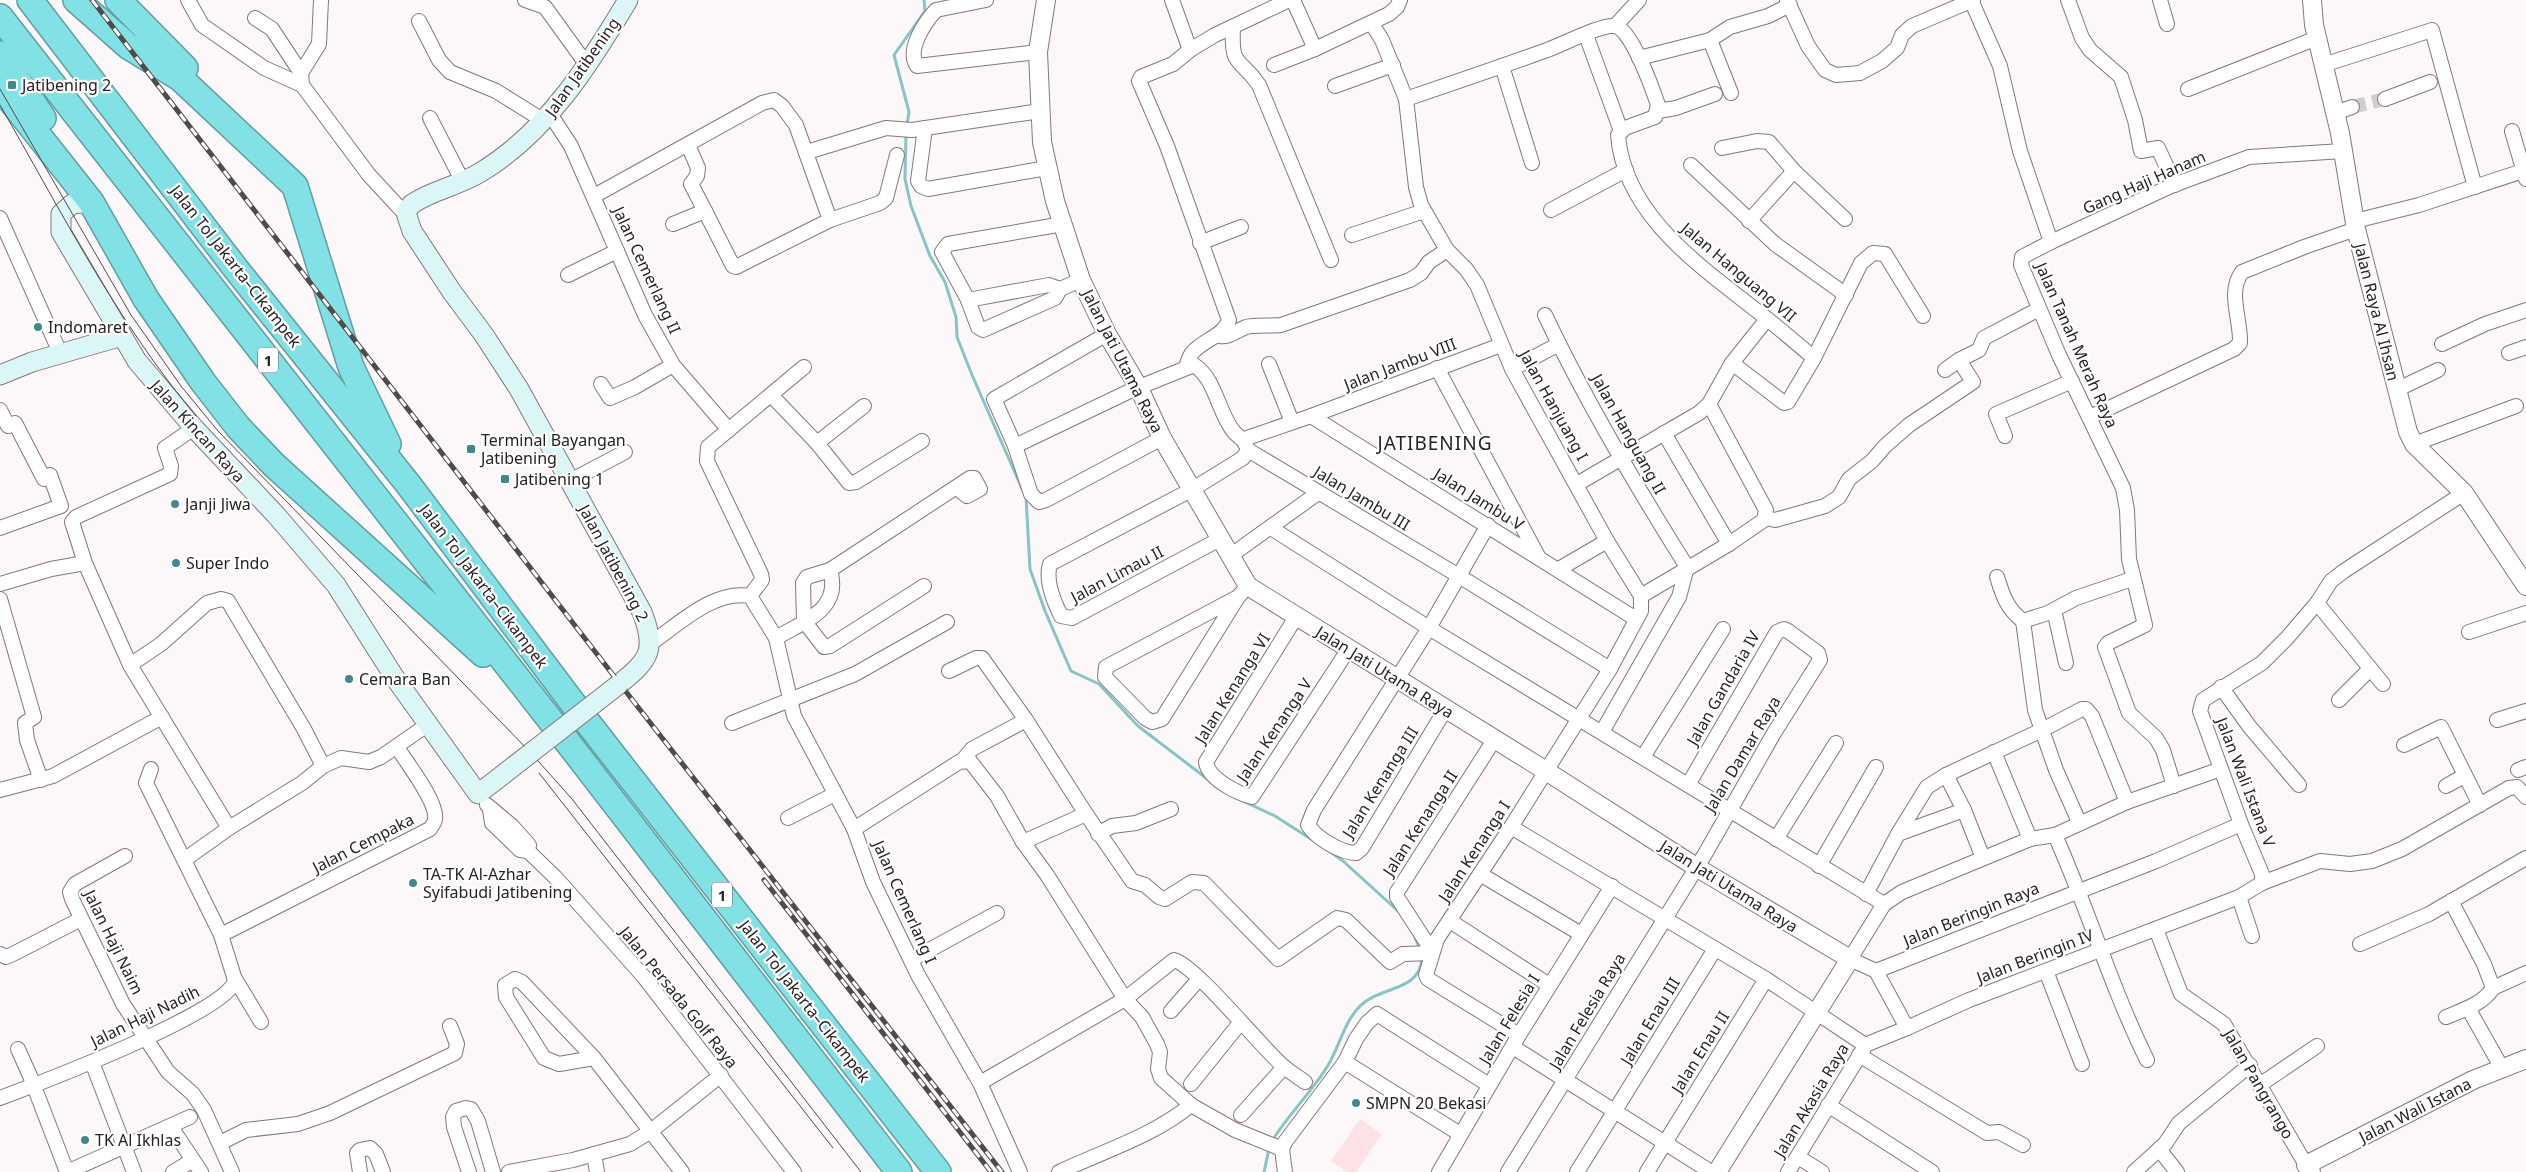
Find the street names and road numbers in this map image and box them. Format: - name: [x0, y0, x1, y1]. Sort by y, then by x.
- street label: Jalan Jatibening: [538, 13, 624, 123]
- street label: Gang Haji Hanam: [2079, 145, 2209, 219]
- street label: Jalan Tol Jakarta–Cikampek: [164, 179, 307, 352]
- street label: Jalan Cemerlang II: [607, 201, 686, 337]
- street label: Jalan Hanguang VII: [1675, 216, 1801, 327]
- street label: Jalan Raya Al Ihsan: [2349, 239, 2405, 383]
- street label: Jalan Tanah Merah Raya: [2030, 257, 2123, 431]
- street label: Jalan Jati Utama Raya: [1076, 284, 1169, 437]
- street label: Jalan Jambu VIII: [1339, 332, 1459, 396]
- street label: Jalan Hanjuang I: [1513, 344, 1594, 464]
- road number: 1: [258, 348, 278, 372]
- street label: Jalan Hanguang II: [1586, 368, 1671, 498]
- street label: Jalan Kincan Raya: [145, 373, 250, 487]
- street label: Jalan Jambu III: [1308, 459, 1414, 535]
- street label: Jalan Jambu V: [1428, 462, 1529, 536]
- street label: Jalan Tol Jakarta–Cikampek: [414, 498, 553, 673]
- street label: Jalan Jatibening 2: [573, 499, 654, 625]
- street label: Jalan Limau II: [1065, 540, 1167, 609]
- street label: Jalan Jati Utama Raya: [1310, 620, 1458, 723]
- street label: Jalan Gandaria IV: [1680, 626, 1765, 751]
- street label: Jalan Kenanga VI: [1190, 629, 1274, 747]
- street label: Jalan Kenanga V: [1232, 675, 1316, 785]
- street label: Jalan Damar Raya: [1698, 692, 1785, 818]
- street label: Jalan Wali Istana V: [2210, 712, 2281, 850]
- street label: Jalan Kenanga III: [1338, 723, 1422, 841]
- street label: Jalan Kenanga II: [1379, 767, 1461, 879]
- street label: Jalan Kenanga I: [1432, 796, 1515, 908]
- street label: Jalan Cempaka: [307, 808, 417, 879]
- street label: Jalan Jati Utama Raya: [1654, 834, 1802, 937]
- street label: Jalan Cemerlang I: [867, 835, 942, 967]
- street label: Jalan Beringin Raya: [1898, 877, 2042, 952]
- road number: 1: [712, 882, 732, 908]
- street label: Jalan Haji Naim: [78, 884, 149, 998]
- street label: Jalan Tol Jakarta–Cikampek: [733, 914, 876, 1087]
- street label: Jalan Persada Golf Raya: [614, 920, 743, 1073]
- street label: Jalan Beringin IV: [1971, 923, 2097, 989]
- street label: Jalan Felesia Raya: [1543, 949, 1630, 1075]
- street label: Jalan Felesia I: [1472, 970, 1545, 1070]
- street label: Jalan Enau III: [1614, 973, 1685, 1071]
- street label: Jalan Haji Nadih: [85, 980, 203, 1053]
- street label: Jalan Enau II: [1665, 1007, 1734, 1099]
- street label: Jalan Pangrango: [2218, 1023, 2299, 1143]
- street label: Jalan Akasia Raya: [1767, 1039, 1854, 1163]
- street label: Jalan Wali Istana: [2353, 1072, 2475, 1149]

